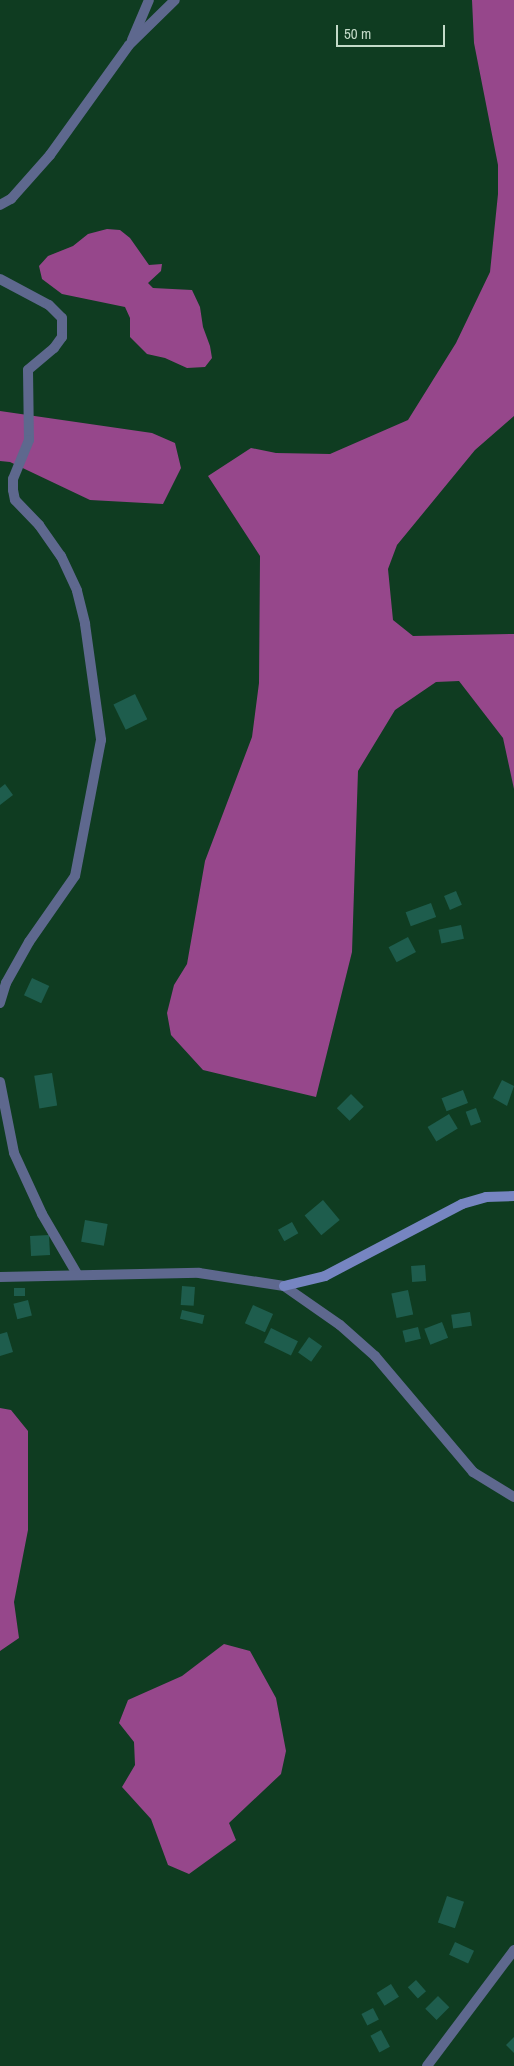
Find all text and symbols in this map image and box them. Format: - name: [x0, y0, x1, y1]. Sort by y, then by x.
- scale bar: [339, 15, 448, 47]
- text: 50 m: [344, 23, 371, 44]

